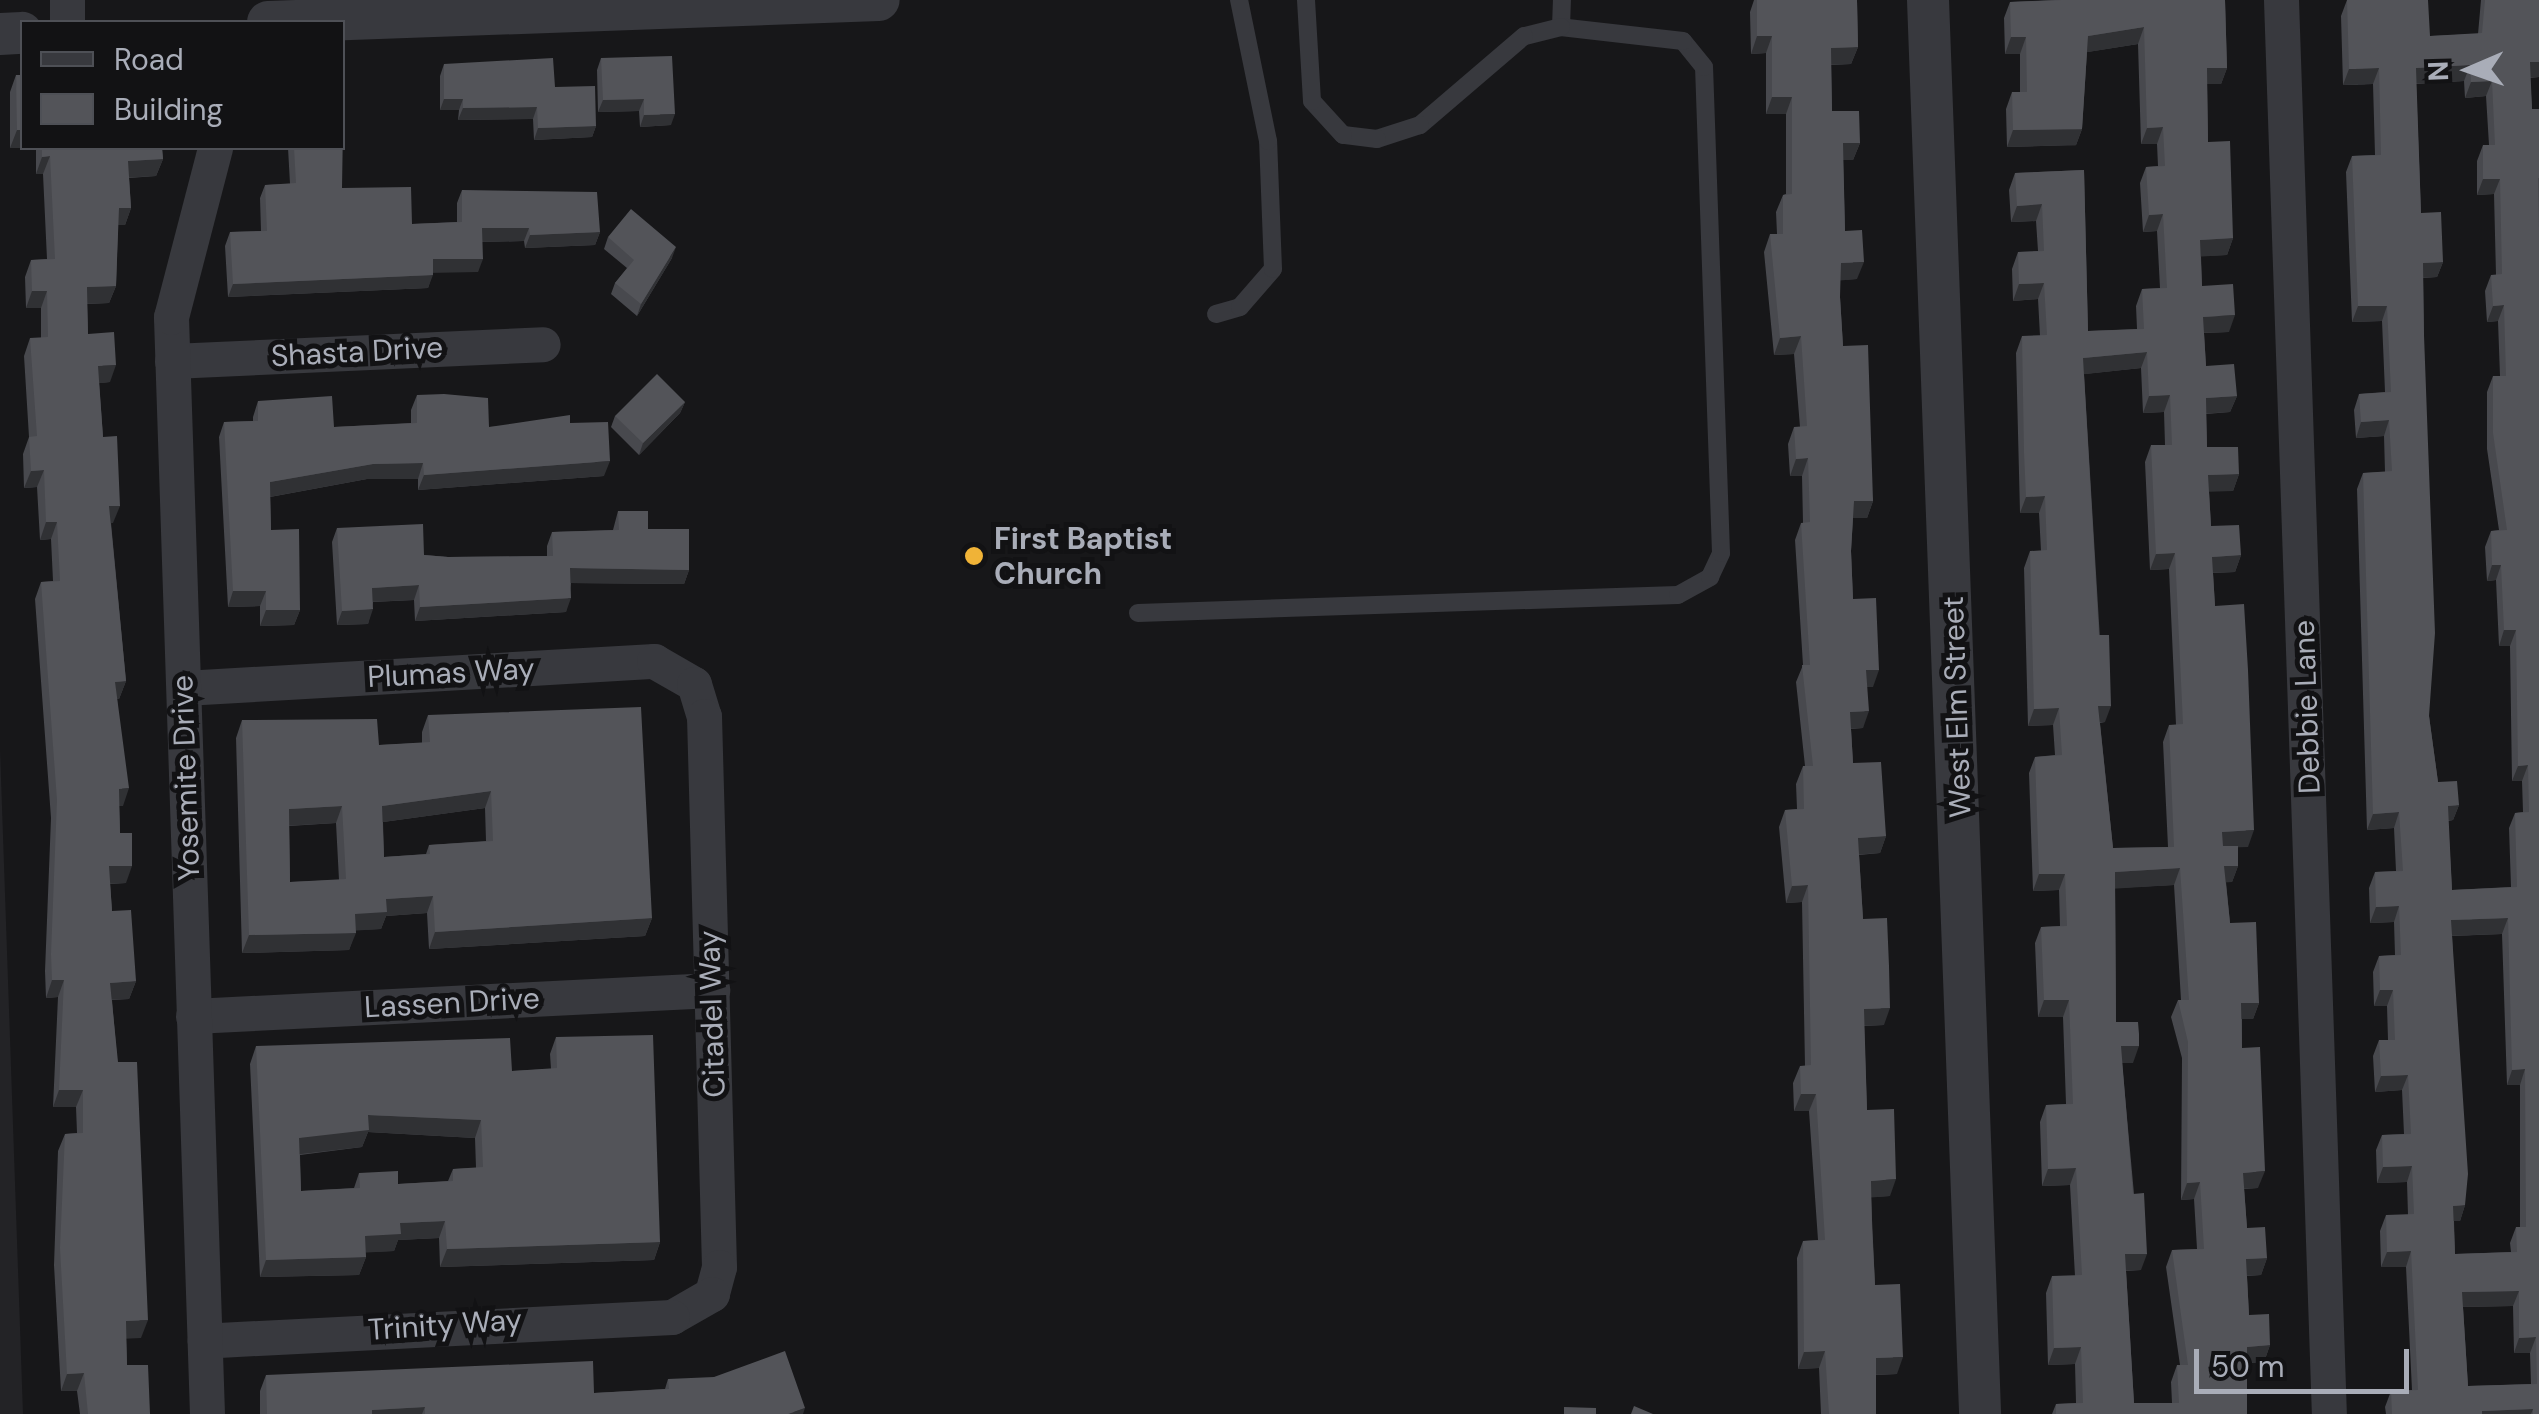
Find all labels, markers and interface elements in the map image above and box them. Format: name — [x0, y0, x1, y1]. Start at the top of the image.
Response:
legend — [20, 20, 345, 150]
north arrow — [2419, 20, 2519, 120]
text: Road — [114, 40, 184, 79]
text: N — [2420, 60, 2457, 82]
text: Building — [114, 90, 223, 129]
street label: Shasta Drive — [270, 330, 444, 374]
place label: First Baptist Church — [994, 521, 1172, 592]
marker: First Baptist Church — [963, 545, 985, 567]
street label: West Elm Street — [1935, 595, 1979, 819]
street label: Debbie Lane — [2286, 619, 2328, 795]
street label: Plumas Way — [366, 651, 536, 695]
street label: Yosemite Drive — [164, 674, 208, 882]
street label: Citadel Way — [691, 930, 733, 1098]
street label: Lassen Drive — [363, 980, 541, 1026]
street label: Trinity Way — [367, 1302, 523, 1348]
scale bar — [2199, 1329, 2414, 1391]
text: 50 m — [2211, 1347, 2285, 1386]

